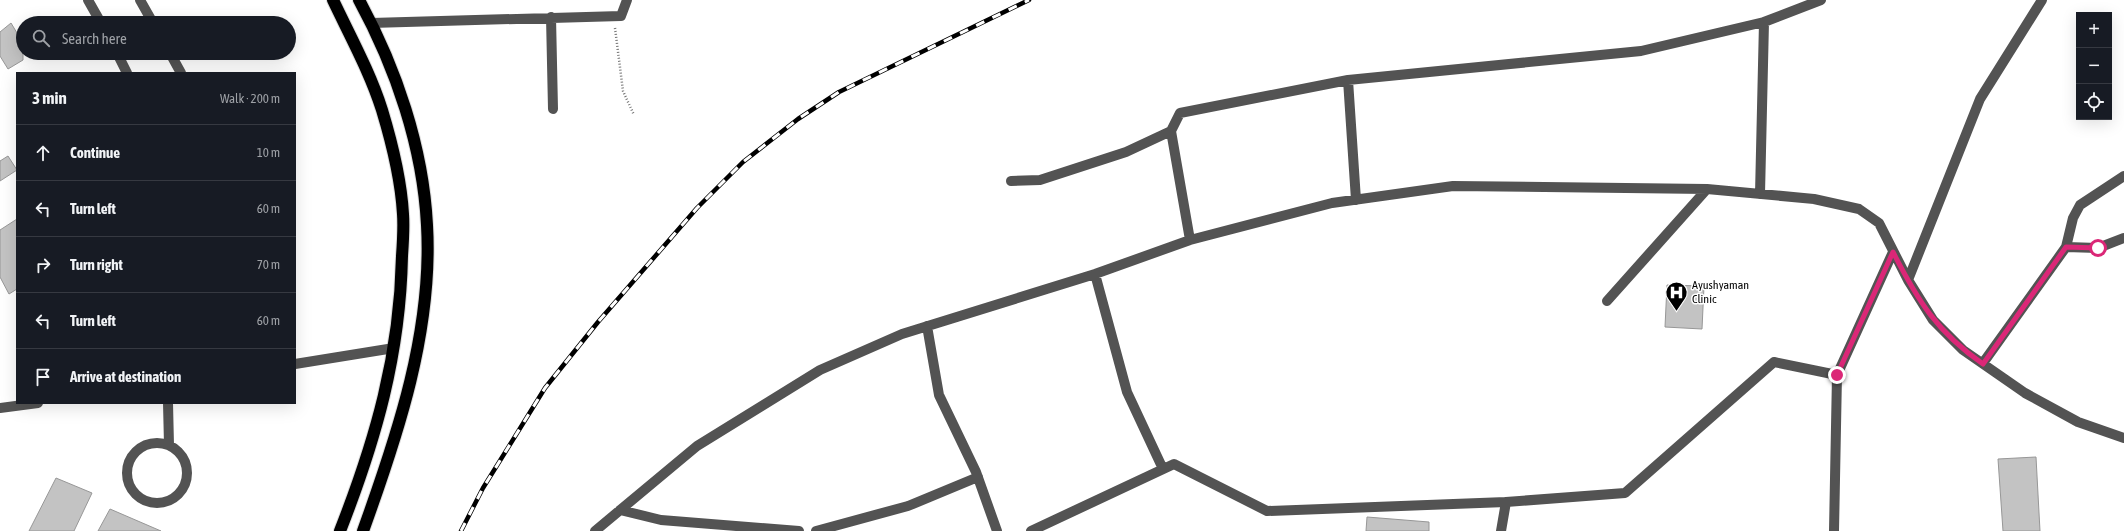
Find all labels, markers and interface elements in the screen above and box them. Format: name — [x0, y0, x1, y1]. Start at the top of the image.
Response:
map controls — [2076, 12, 2112, 120]
button: + — [2076, 12, 2112, 48]
search box — [16, 16, 296, 60]
icon: search — [30, 27, 52, 49]
text: Search here — [62, 30, 127, 47]
button: − — [2076, 48, 2112, 84]
button: locate — [2076, 84, 2112, 120]
text: 3 min — [32, 88, 67, 108]
text: Walk · 200 m — [220, 91, 280, 106]
icon: ahead — [32, 142, 54, 164]
text: Continue — [70, 144, 120, 161]
text: 10 m — [257, 145, 280, 160]
icon: left — [32, 198, 54, 220]
text: Turn left — [70, 200, 116, 217]
text: 60 m — [257, 201, 280, 216]
route start — [2089, 239, 2107, 257]
icon: right — [32, 254, 54, 276]
text: Turn right — [70, 256, 123, 273]
text: 70 m — [257, 257, 280, 272]
place label: Ayushyaman Clinic — [1692, 278, 1749, 306]
hospital icon: Ayushyaman Clinic — [1664, 279, 1690, 312]
icon: left — [32, 310, 54, 332]
text: Turn left — [70, 312, 116, 329]
text: 60 m — [257, 313, 280, 328]
icon: arrive — [32, 366, 54, 388]
route end — [1828, 366, 1846, 384]
text: Arrive at destination — [70, 368, 181, 385]

